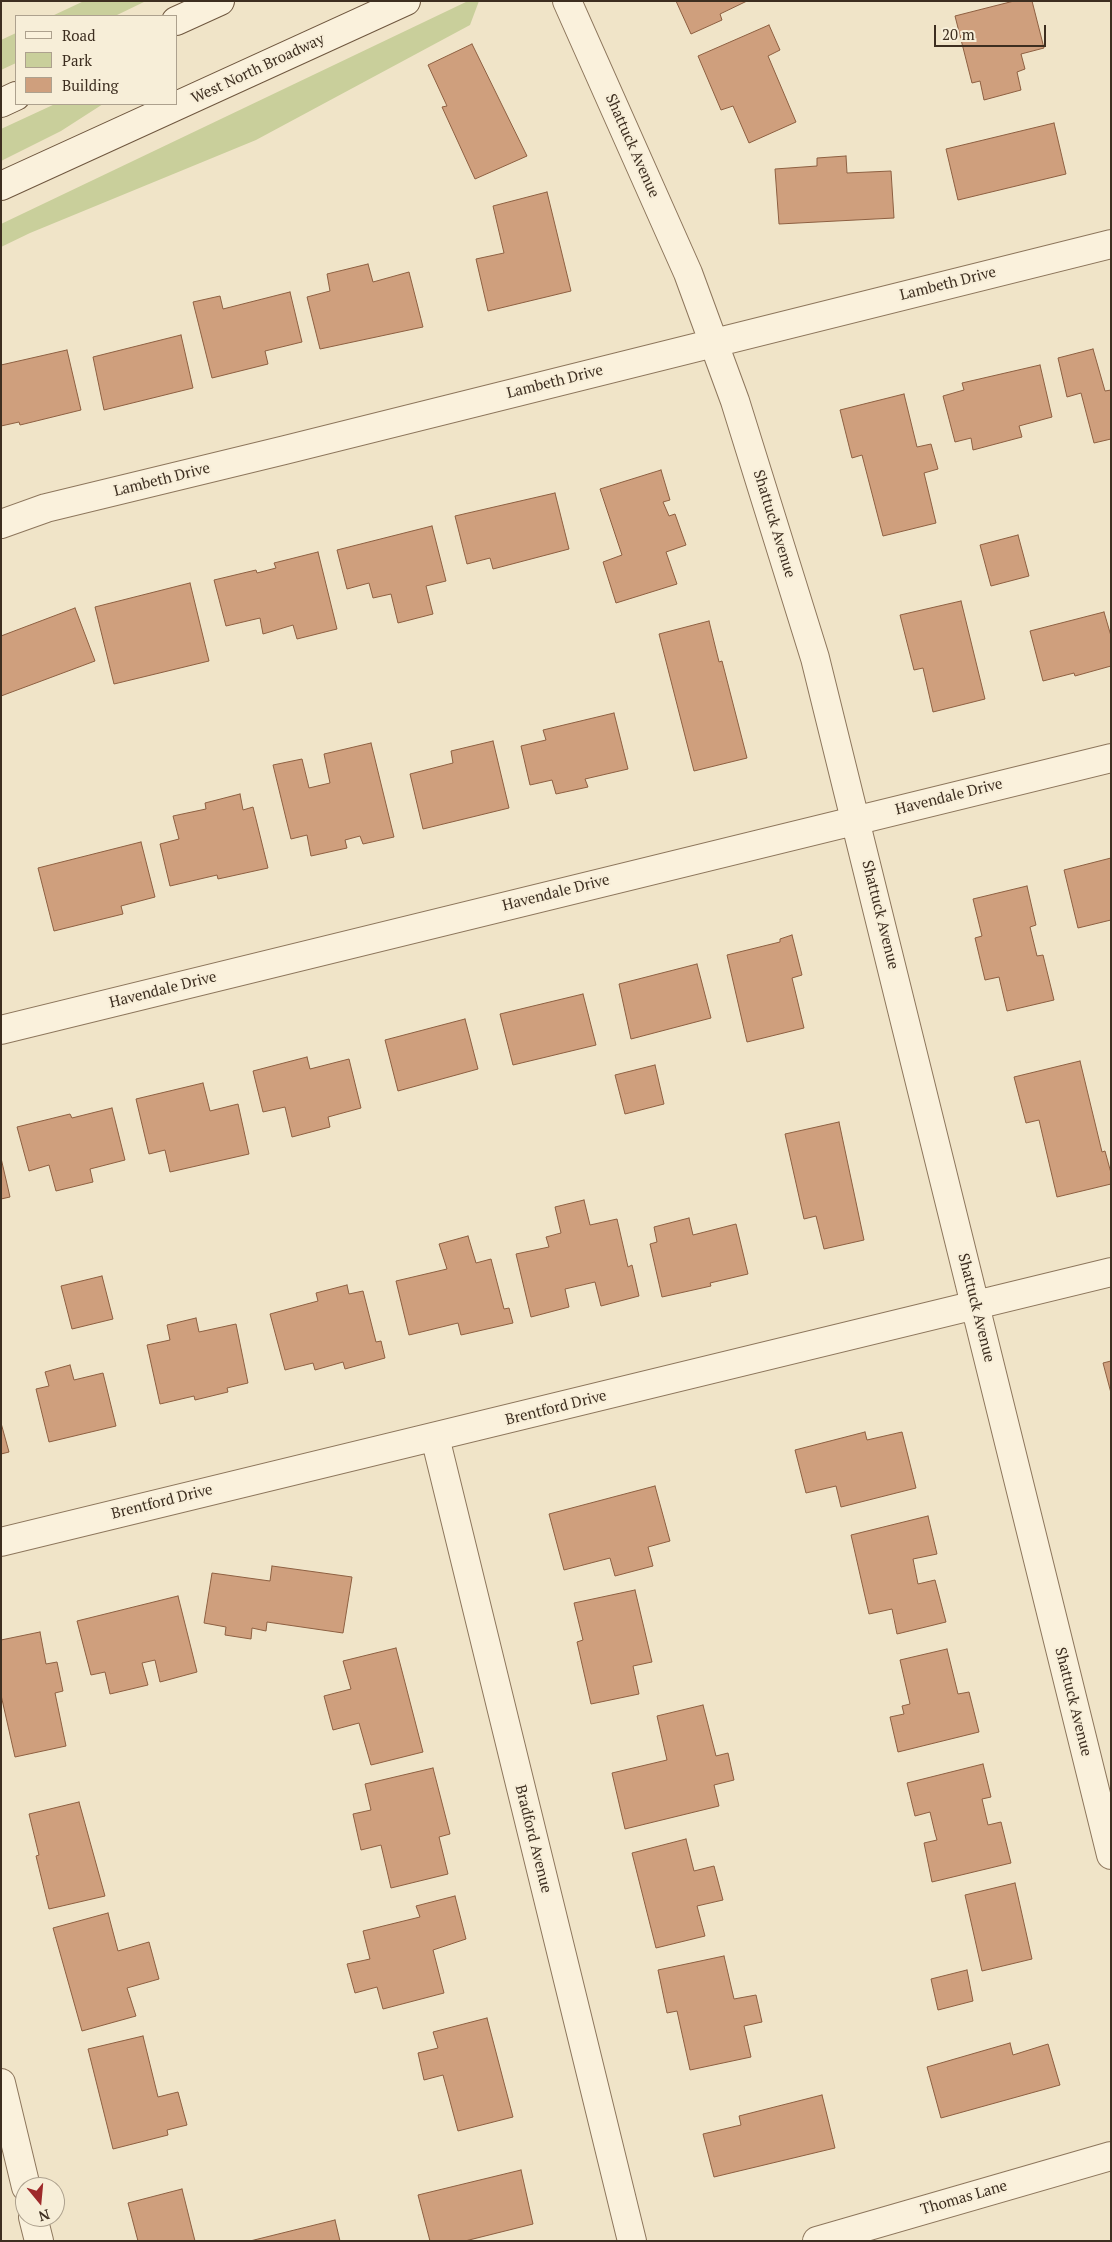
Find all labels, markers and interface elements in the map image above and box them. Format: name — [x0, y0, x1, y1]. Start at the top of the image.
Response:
legend — [15, 15, 178, 105]
scale bar — [937, 15, 1050, 47]
text: 20 m — [942, 24, 975, 44]
text: Road — [62, 25, 95, 45]
street label: West North Broadway — [189, 30, 327, 108]
text: Park — [62, 50, 92, 70]
text: Building — [62, 75, 119, 95]
street label: Shattuck Avenue — [601, 91, 663, 201]
street label: Lambeth Drive — [898, 263, 998, 305]
street label: Lambeth Drive — [505, 361, 605, 403]
street label: Lambeth Drive — [112, 459, 212, 501]
street label: Shattuck Avenue — [749, 468, 799, 580]
street label: Havendale Drive — [894, 775, 1004, 819]
street label: Shattuck Avenue — [858, 859, 902, 971]
street label: Havendale Drive — [501, 871, 611, 915]
street label: Havendale Drive — [108, 968, 218, 1012]
street label: Shattuck Avenue — [954, 1252, 998, 1364]
street label: Brentford Drive — [504, 1387, 608, 1429]
street label: Brentford Drive — [110, 1481, 214, 1523]
street label: Shattuck Avenue — [1051, 1646, 1095, 1758]
street label: Bradford Avenue — [511, 1783, 555, 1895]
north arrow — [15, 2177, 65, 2227]
street label: Thomas Lane — [919, 2177, 1009, 2219]
text: N — [36, 2205, 52, 2227]

